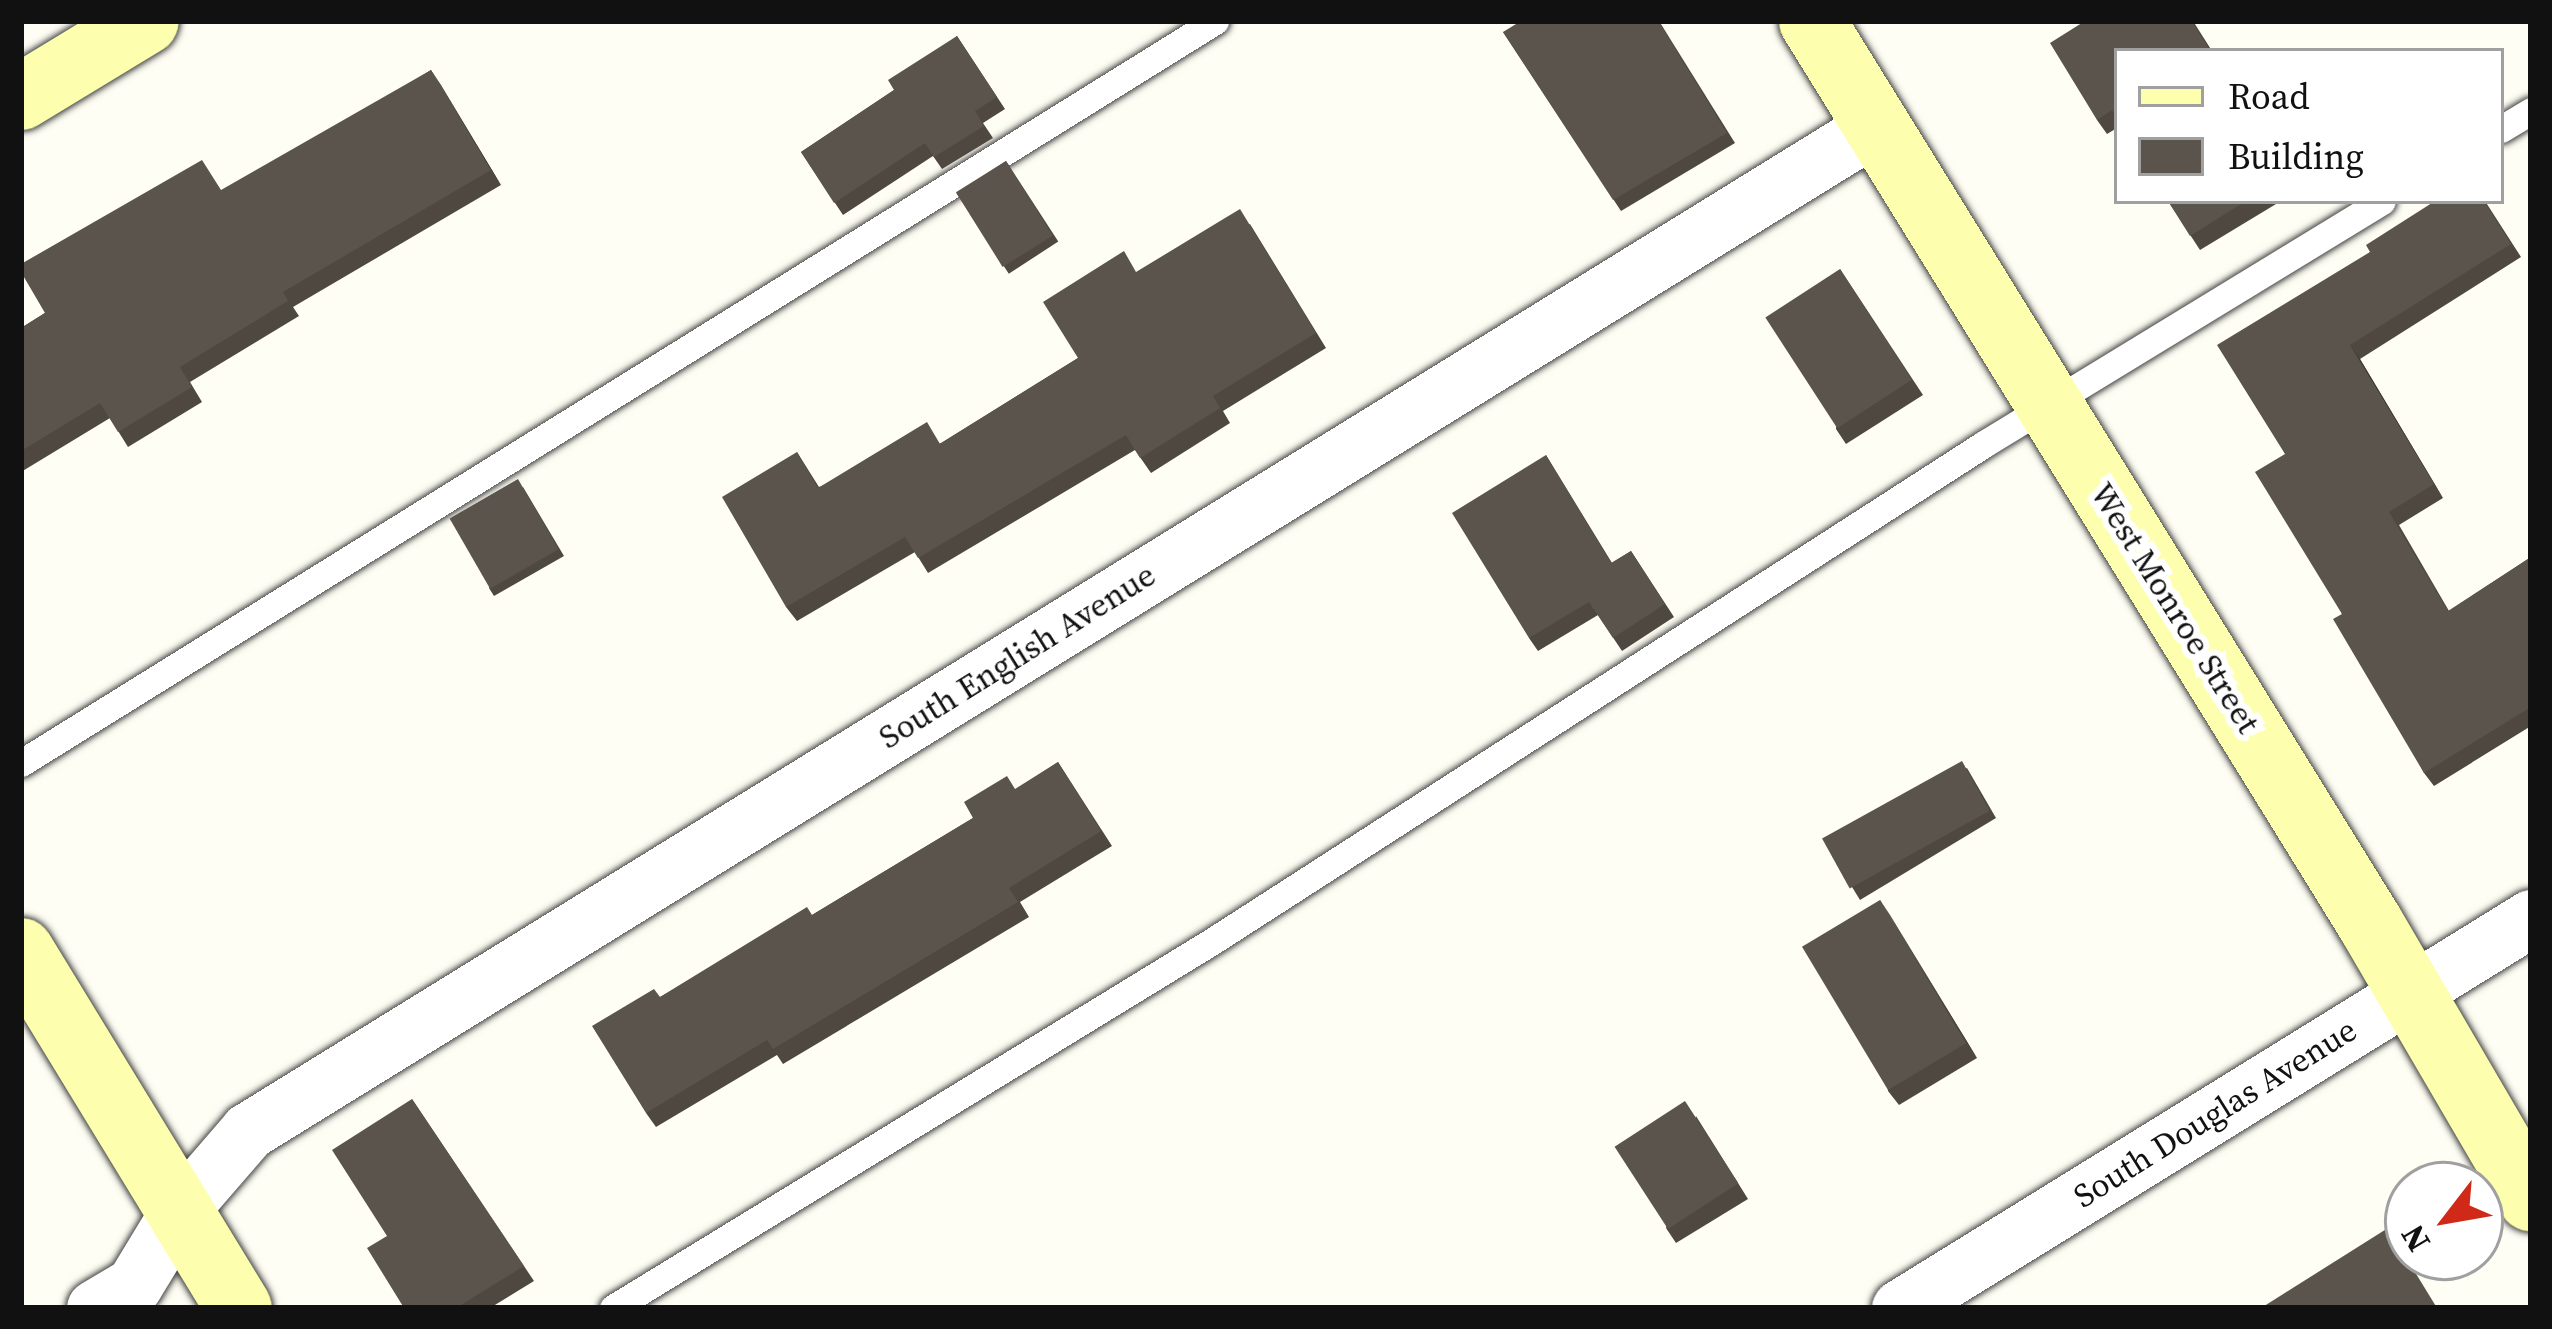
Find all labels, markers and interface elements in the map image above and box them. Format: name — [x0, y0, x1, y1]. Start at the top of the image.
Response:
legend — [2114, 48, 2504, 204]
text: Road — [2228, 72, 2310, 121]
text: Building — [2228, 132, 2364, 181]
street label: West Monroe Street — [2082, 475, 2268, 741]
street label: South English Avenue — [872, 555, 1162, 757]
street label: South Douglas Avenue — [2066, 1010, 2364, 1216]
north arrow — [2384, 1161, 2504, 1281]
text: N — [2390, 1216, 2441, 1260]

